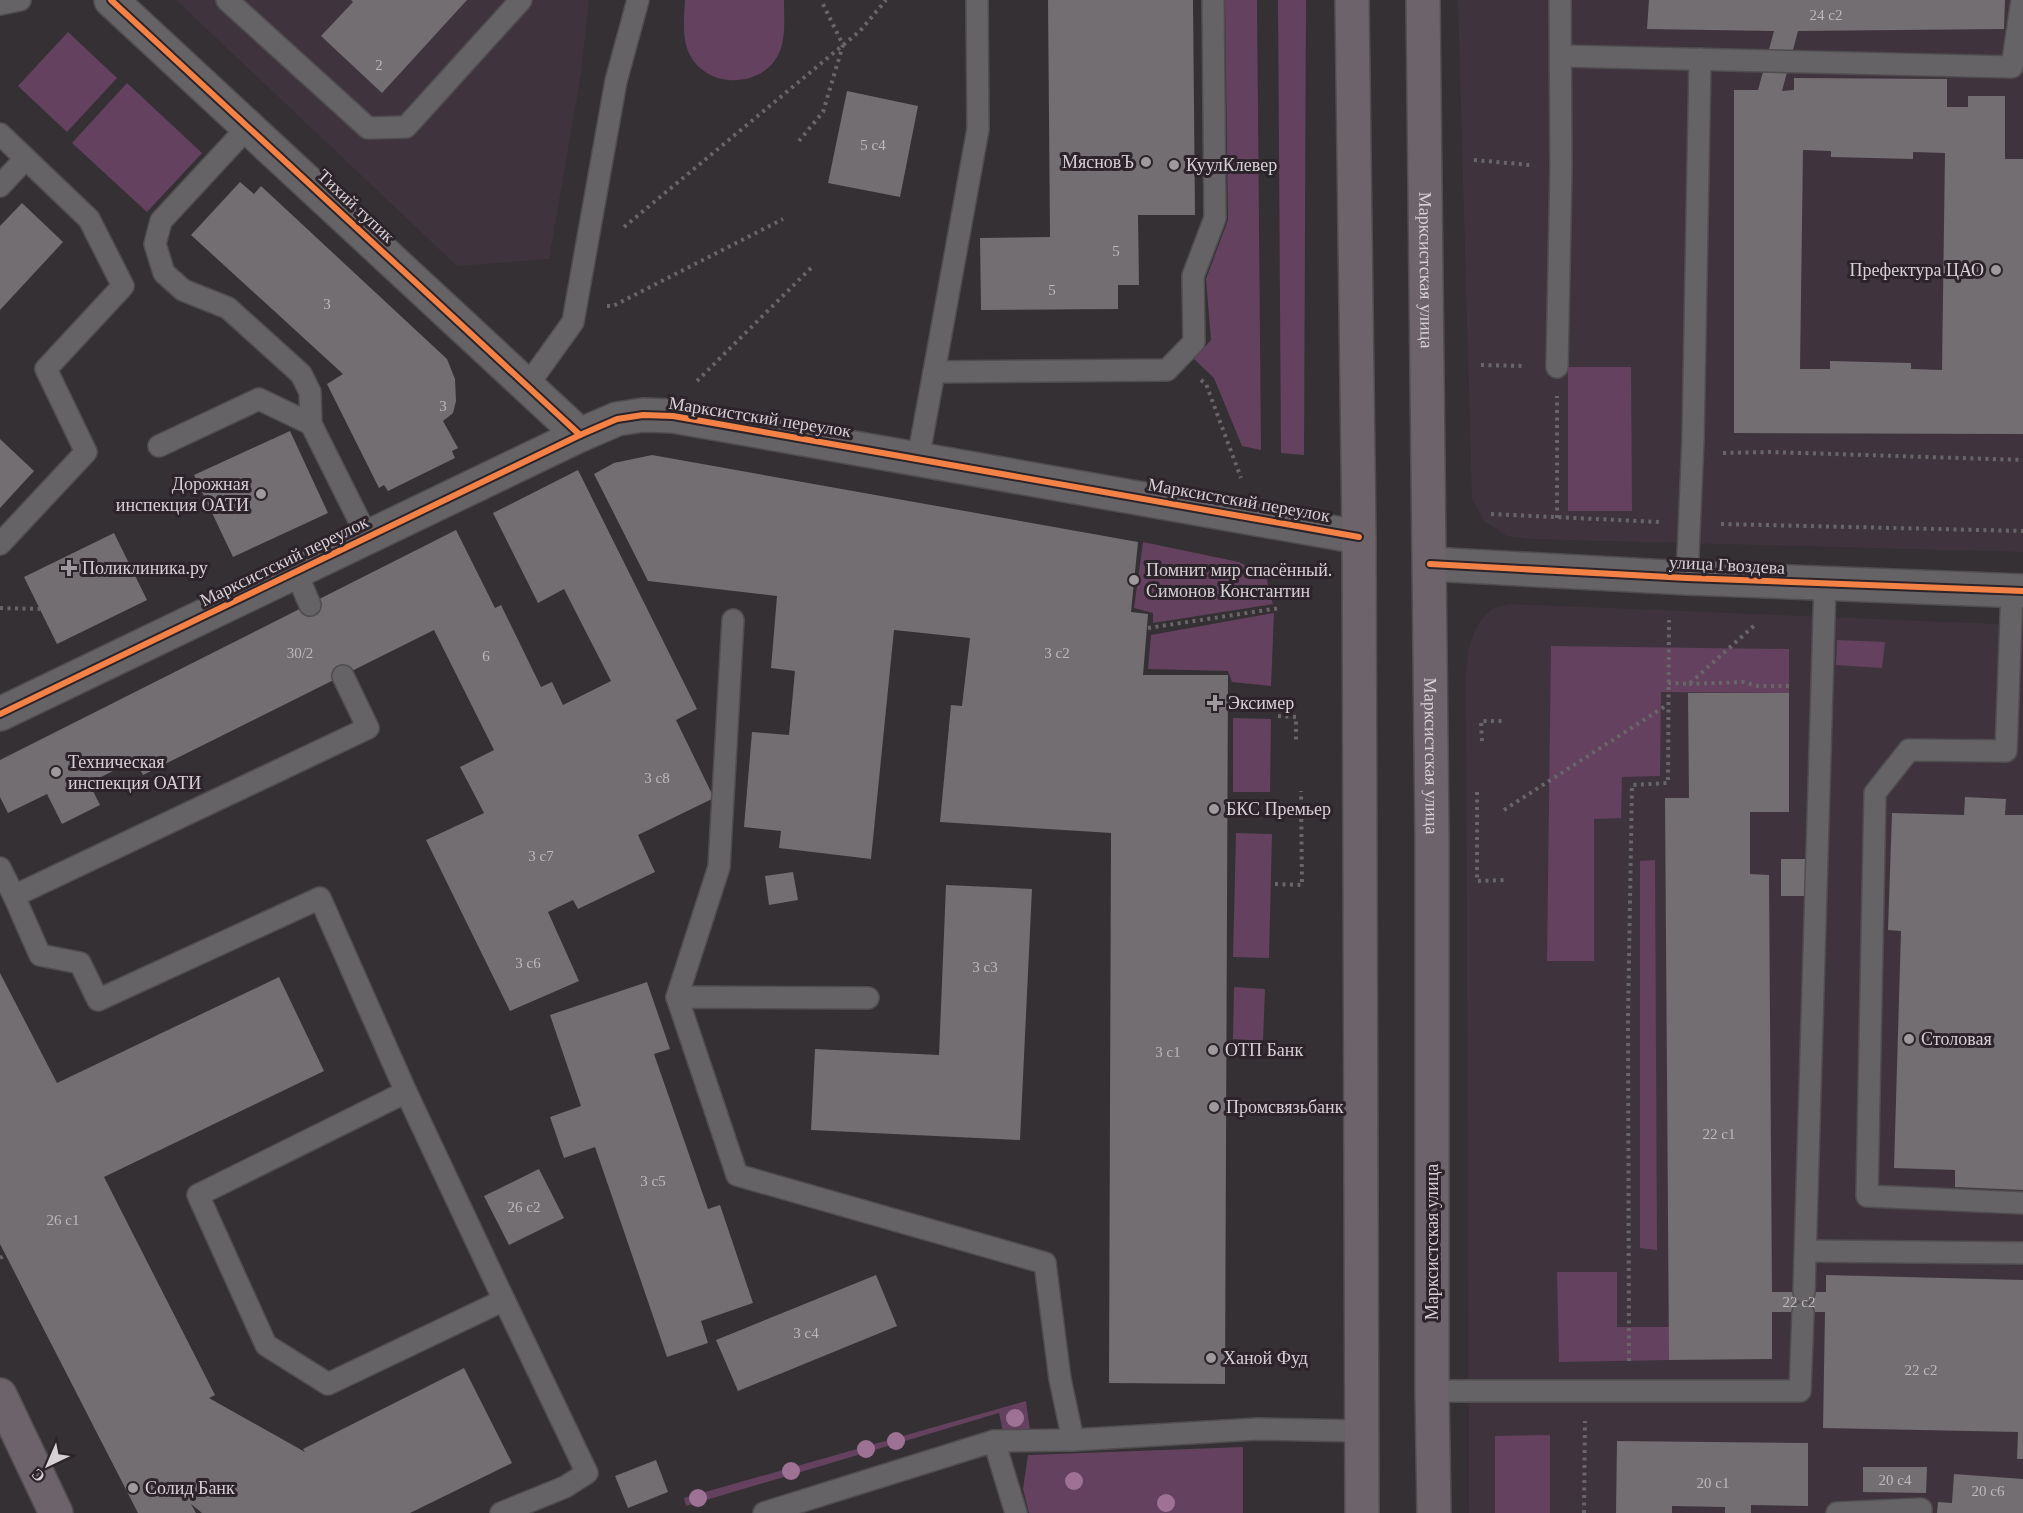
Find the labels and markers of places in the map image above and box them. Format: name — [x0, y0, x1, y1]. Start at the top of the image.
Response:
place label: МясновЪ — [1062, 152, 1134, 172]
marker: МясновЪ — [1139, 155, 1153, 169]
place label: КуулКлевер — [1186, 155, 1277, 175]
marker: КуулКлевер — [1167, 158, 1181, 172]
place label: Префектура ЦАО — [1849, 260, 1984, 280]
marker: Префектура ЦАО — [1989, 263, 2003, 277]
place label: Дорожная инспекция ОАТИ — [116, 474, 249, 515]
marker: Дорожная инспекция ОАТИ — [254, 487, 268, 501]
place label: Поликлиника.ру — [82, 558, 208, 578]
marker: Поликлиника.ру — [60, 559, 78, 577]
place label: Помнит мир спасённый. Симонов Константин — [1146, 560, 1332, 601]
marker: Помнит мир спасённый. Симонов Константин — [1127, 573, 1141, 587]
place label: Эксимер — [1228, 693, 1294, 713]
marker: Эксимер — [1206, 694, 1224, 712]
place label: Техническая инспекция ОАТИ — [68, 752, 201, 793]
marker: Техническая инспекция ОАТИ — [49, 765, 63, 779]
place label: БКС Премьер — [1226, 799, 1331, 819]
marker: БКС Премьер — [1207, 802, 1221, 816]
place label: Столовая — [1921, 1029, 1992, 1049]
marker: Столовая — [1902, 1032, 1916, 1046]
place label: ОТП Банк — [1225, 1040, 1303, 1060]
marker: ОТП Банк — [1206, 1043, 1220, 1057]
place label: Промсвязьбанк — [1226, 1097, 1344, 1117]
marker: Промсвязьбанк — [1207, 1100, 1221, 1114]
place label: Ханой Фуд — [1223, 1348, 1308, 1368]
marker: Ханой Фуд — [1204, 1351, 1218, 1365]
place label: Солид Банк — [145, 1478, 235, 1498]
marker: Солид Банк — [126, 1481, 140, 1495]

